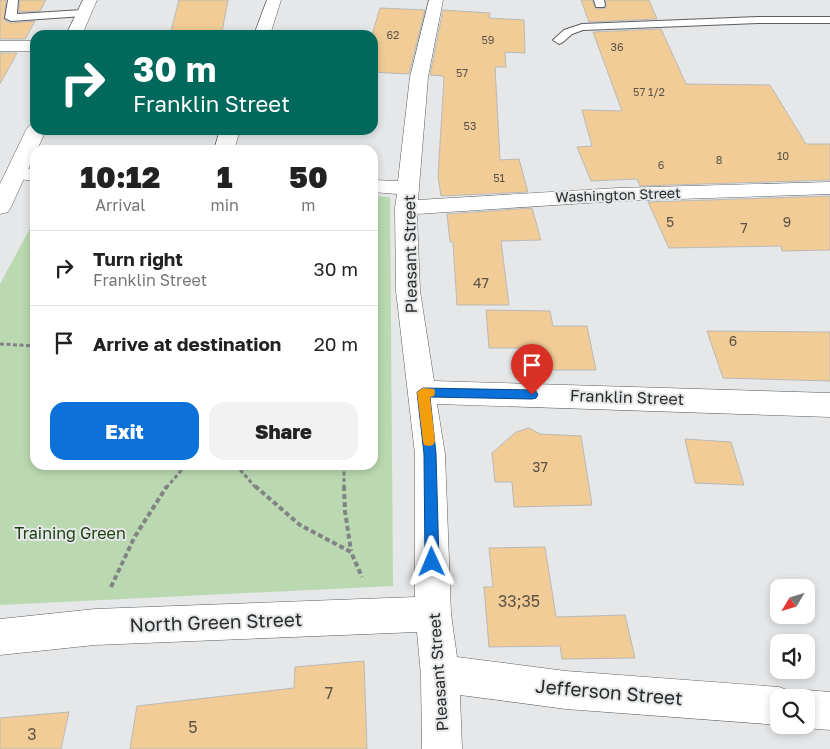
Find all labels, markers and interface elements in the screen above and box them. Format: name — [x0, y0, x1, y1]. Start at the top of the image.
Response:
house number: 62 — [386, 28, 400, 41]
house number: 59 — [481, 33, 495, 46]
house number: 36 — [610, 40, 624, 53]
text: 30 m — [133, 48, 216, 90]
icon: right — [50, 50, 115, 115]
house number: 57 — [456, 66, 468, 79]
house number: 57 1/2 — [633, 85, 665, 98]
text: Franklin Street — [133, 90, 290, 117]
house number: 53 — [464, 119, 476, 132]
house number: 10 — [777, 149, 789, 162]
house number: 8 — [716, 153, 723, 166]
house number: 6 — [658, 158, 665, 171]
text: 10:12 — [80, 159, 160, 195]
text: 1 — [217, 159, 233, 195]
text: 50 — [289, 159, 328, 195]
house number: 51 — [493, 171, 505, 184]
street label: Washington Street — [555, 184, 681, 205]
street label: Pleasant Street — [399, 194, 421, 314]
text: Arrival — [95, 195, 145, 215]
text: min — [210, 195, 239, 215]
text: m — [301, 195, 315, 215]
house number: 5 — [666, 213, 674, 230]
house number: 9 — [783, 213, 791, 230]
house number: 7 — [740, 219, 748, 236]
text: Turn right — [93, 247, 183, 270]
icon: right — [50, 254, 78, 282]
text: 30 m — [314, 257, 358, 280]
text: Franklin Street — [93, 270, 207, 290]
house number: 47 — [473, 274, 489, 291]
icon: arrive — [50, 329, 78, 357]
text: Arrive at destination — [93, 332, 281, 355]
text: 20 m — [314, 332, 358, 355]
house number: 6 — [729, 332, 737, 349]
pin — [511, 344, 553, 395]
icon: arrive — [518, 351, 546, 379]
street label: Franklin Street — [570, 385, 684, 409]
button: Exit — [50, 402, 199, 460]
button: Share — [209, 402, 358, 460]
house number: 37 — [532, 458, 548, 475]
park label: Training Green — [14, 523, 126, 543]
position arrow — [405, 535, 457, 587]
north arrow — [770, 579, 815, 624]
map controls — [770, 579, 815, 734]
house number: 33;35 — [498, 591, 540, 611]
street label: North Green Street — [129, 607, 303, 636]
street label: Pleasant Street — [424, 612, 452, 732]
button: sound — [770, 634, 815, 679]
street label: Jefferson Street — [534, 674, 684, 709]
house number: 7 — [325, 683, 333, 703]
button: search — [770, 689, 815, 734]
house number: 5 — [188, 717, 198, 737]
house number: 3 — [27, 724, 37, 744]

